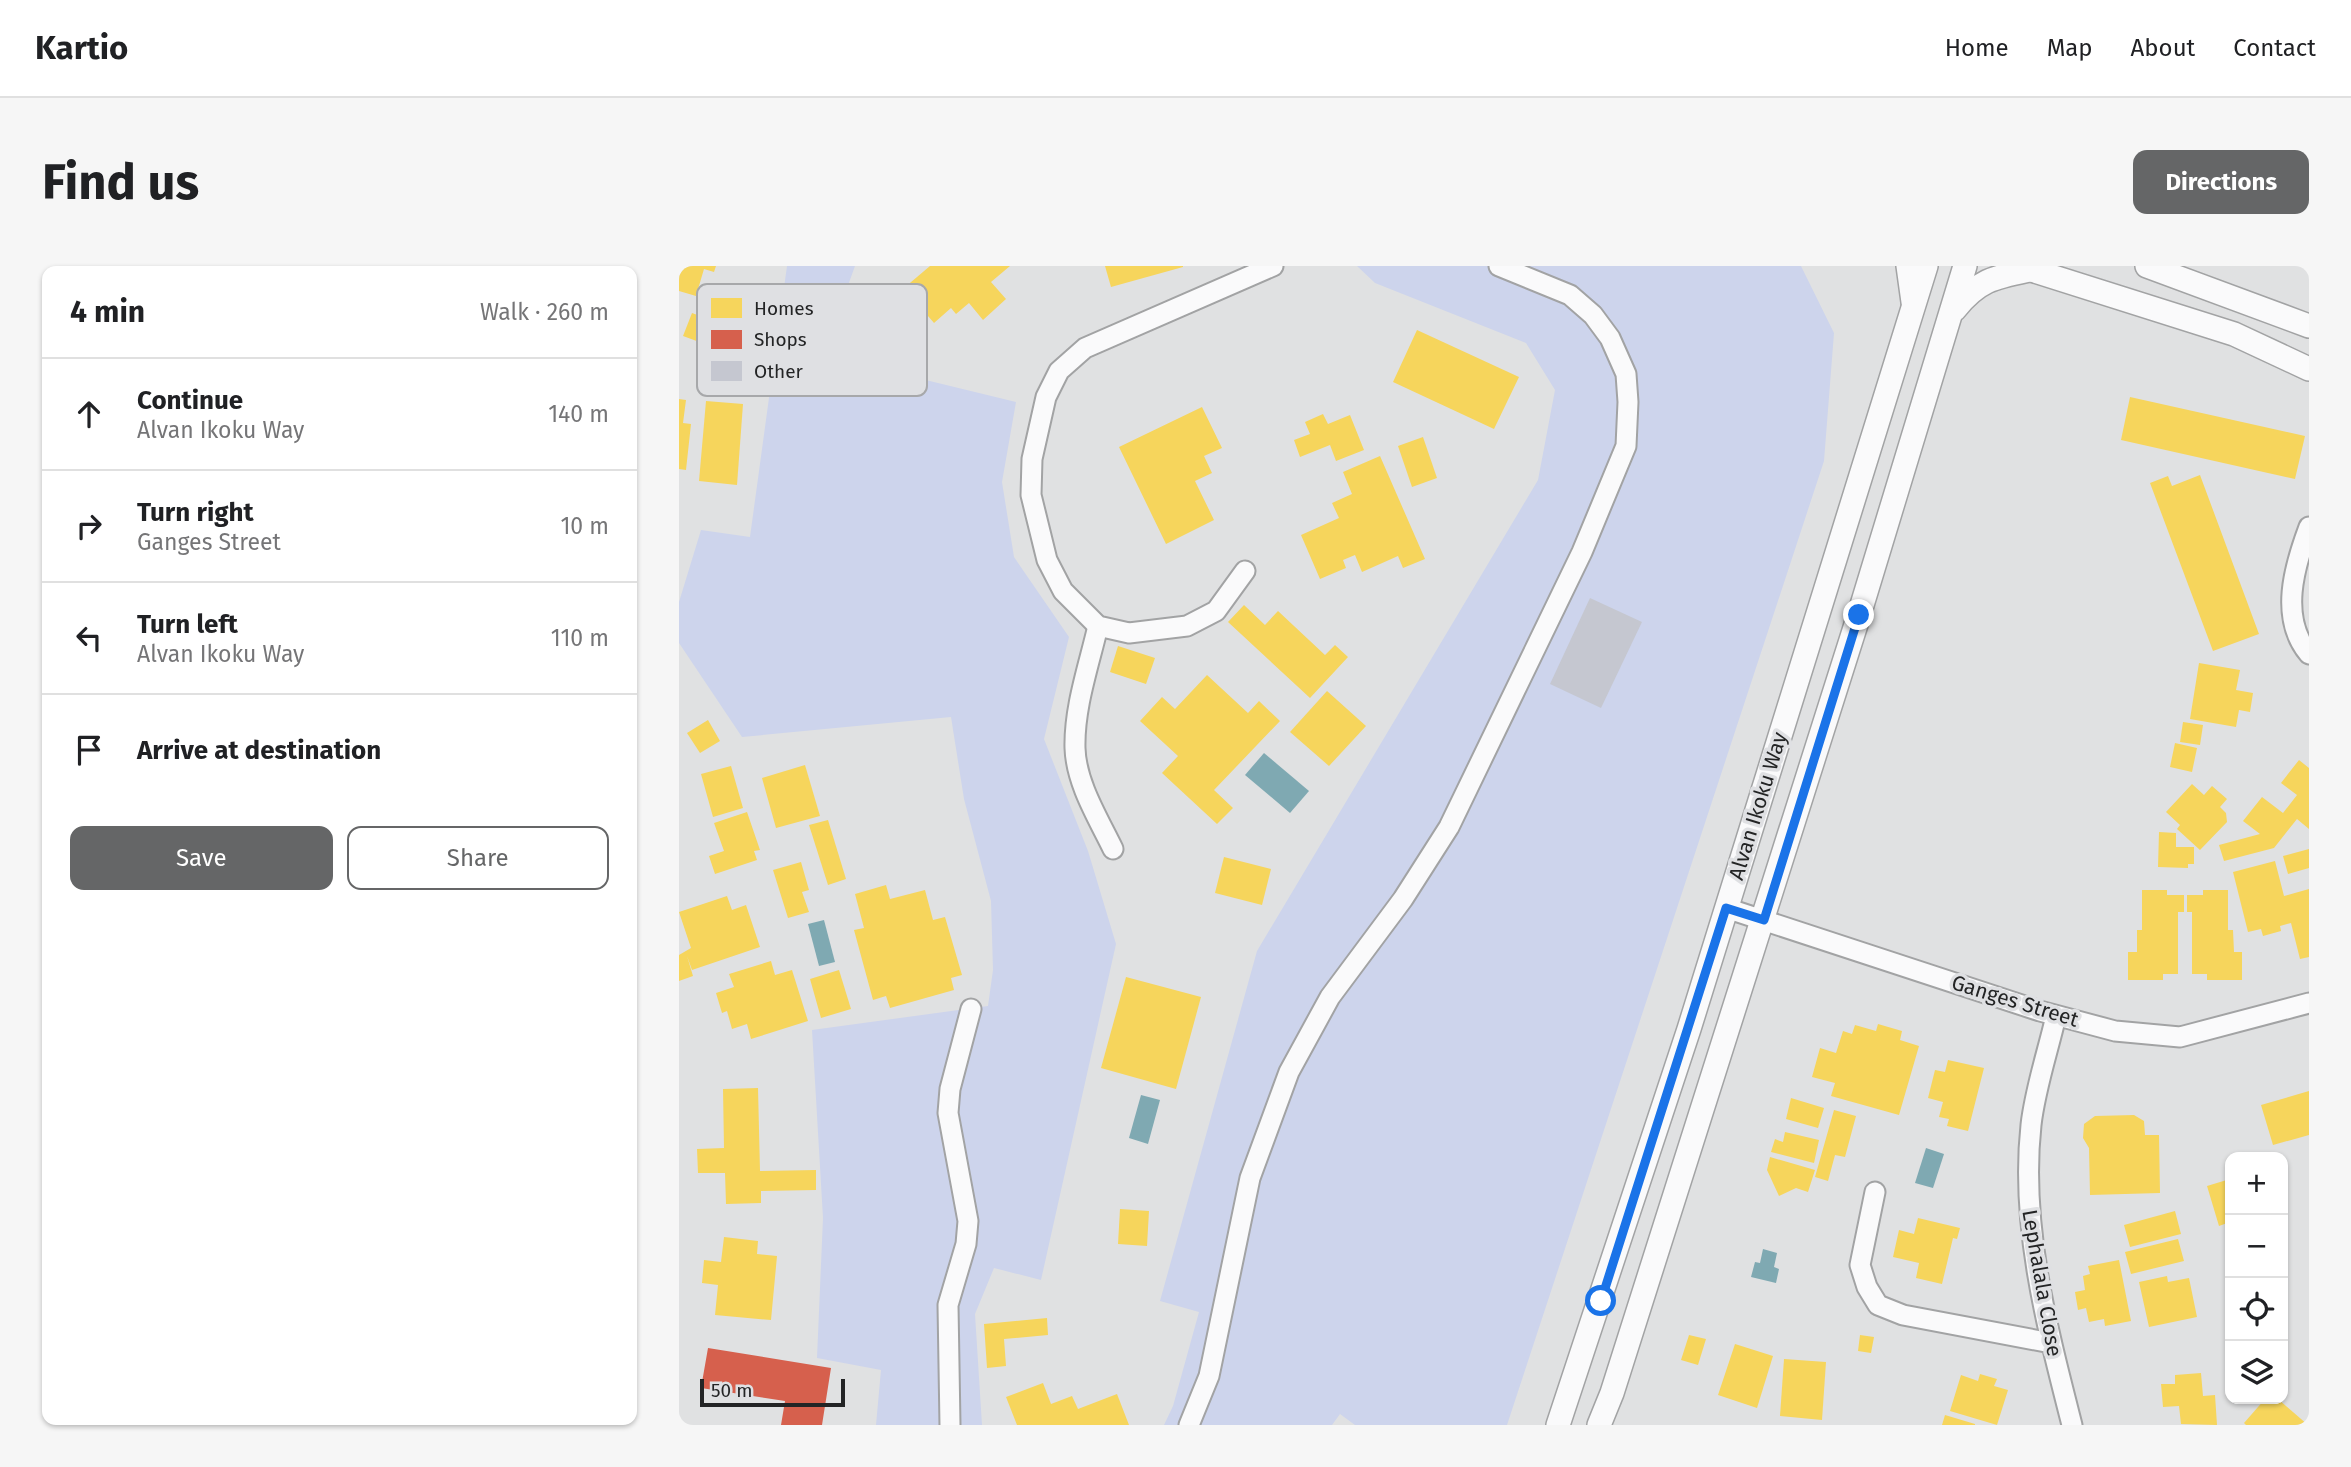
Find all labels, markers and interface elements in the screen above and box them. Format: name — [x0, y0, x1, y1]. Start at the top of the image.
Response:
text: Kartio — [35, 28, 128, 68]
text: Home — [1945, 34, 2009, 62]
text: Map — [2047, 34, 2093, 62]
text: About — [2131, 34, 2195, 62]
text: Contact — [2233, 34, 2316, 62]
button: Directions — [2133, 150, 2309, 214]
text: Find us — [42, 153, 199, 212]
legend — [697, 284, 927, 396]
text: 4 min — [70, 294, 145, 330]
text: Homes — [754, 297, 814, 320]
text: Walk · 260 m — [480, 298, 609, 326]
text: Shops — [754, 328, 807, 351]
text: Other — [754, 360, 803, 383]
text: Continue — [137, 385, 243, 416]
icon: ahead — [70, 395, 108, 433]
text: 140 m — [548, 400, 609, 428]
text: Alvan Ikoku Way — [137, 416, 304, 444]
text: Turn right — [137, 497, 254, 528]
icon: right — [70, 507, 108, 545]
text: 10 m — [560, 512, 609, 540]
text: Ganges Street — [137, 528, 281, 556]
route end — [1843, 599, 1874, 630]
text: Turn left — [137, 609, 238, 640]
icon: left — [70, 619, 108, 657]
text: 110 m — [551, 624, 609, 652]
text: Alvan Ikoku Way — [137, 640, 304, 668]
street label: Alvan Ikoku Way — [1723, 728, 1793, 883]
icon: arrive — [70, 731, 108, 769]
text: Arrive at destination — [137, 735, 381, 766]
button: Save — [70, 826, 333, 890]
button: Share — [347, 826, 609, 890]
street label: Ganges Street — [1948, 969, 2082, 1033]
map controls — [2225, 1152, 2288, 1404]
button: + — [2225, 1152, 2288, 1215]
street label: Lephalala Close — [2016, 1207, 2068, 1359]
button: − — [2225, 1215, 2288, 1278]
button: locate — [2225, 1278, 2288, 1341]
route start — [1585, 1285, 1616, 1316]
button: layers — [2225, 1341, 2288, 1404]
scale bar — [700, 1376, 845, 1408]
text: 50 m — [711, 1379, 752, 1402]

